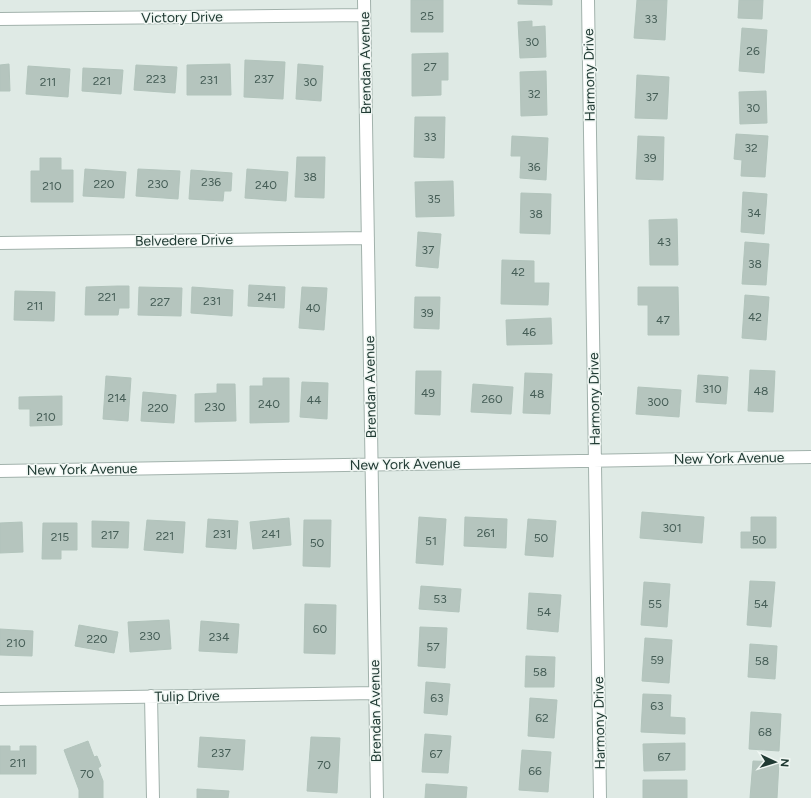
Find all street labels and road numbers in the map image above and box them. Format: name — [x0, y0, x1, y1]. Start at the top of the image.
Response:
street label: Victory Drive — [141, 8, 223, 27]
street label: Brendan Avenue — [356, 11, 375, 114]
street label: Harmony Drive — [580, 28, 599, 122]
street label: Belvedere Drive — [135, 231, 234, 250]
street label: Brendan Avenue — [361, 335, 380, 438]
street label: Harmony Drive — [585, 352, 604, 446]
street label: New York Avenue — [673, 449, 785, 468]
street label: New York Avenue — [349, 455, 461, 474]
street label: New York Avenue — [26, 460, 138, 479]
street label: Brendan Avenue — [366, 659, 385, 762]
street label: Harmony Drive — [590, 676, 609, 770]
street label: Tulip Drive — [154, 687, 220, 706]

